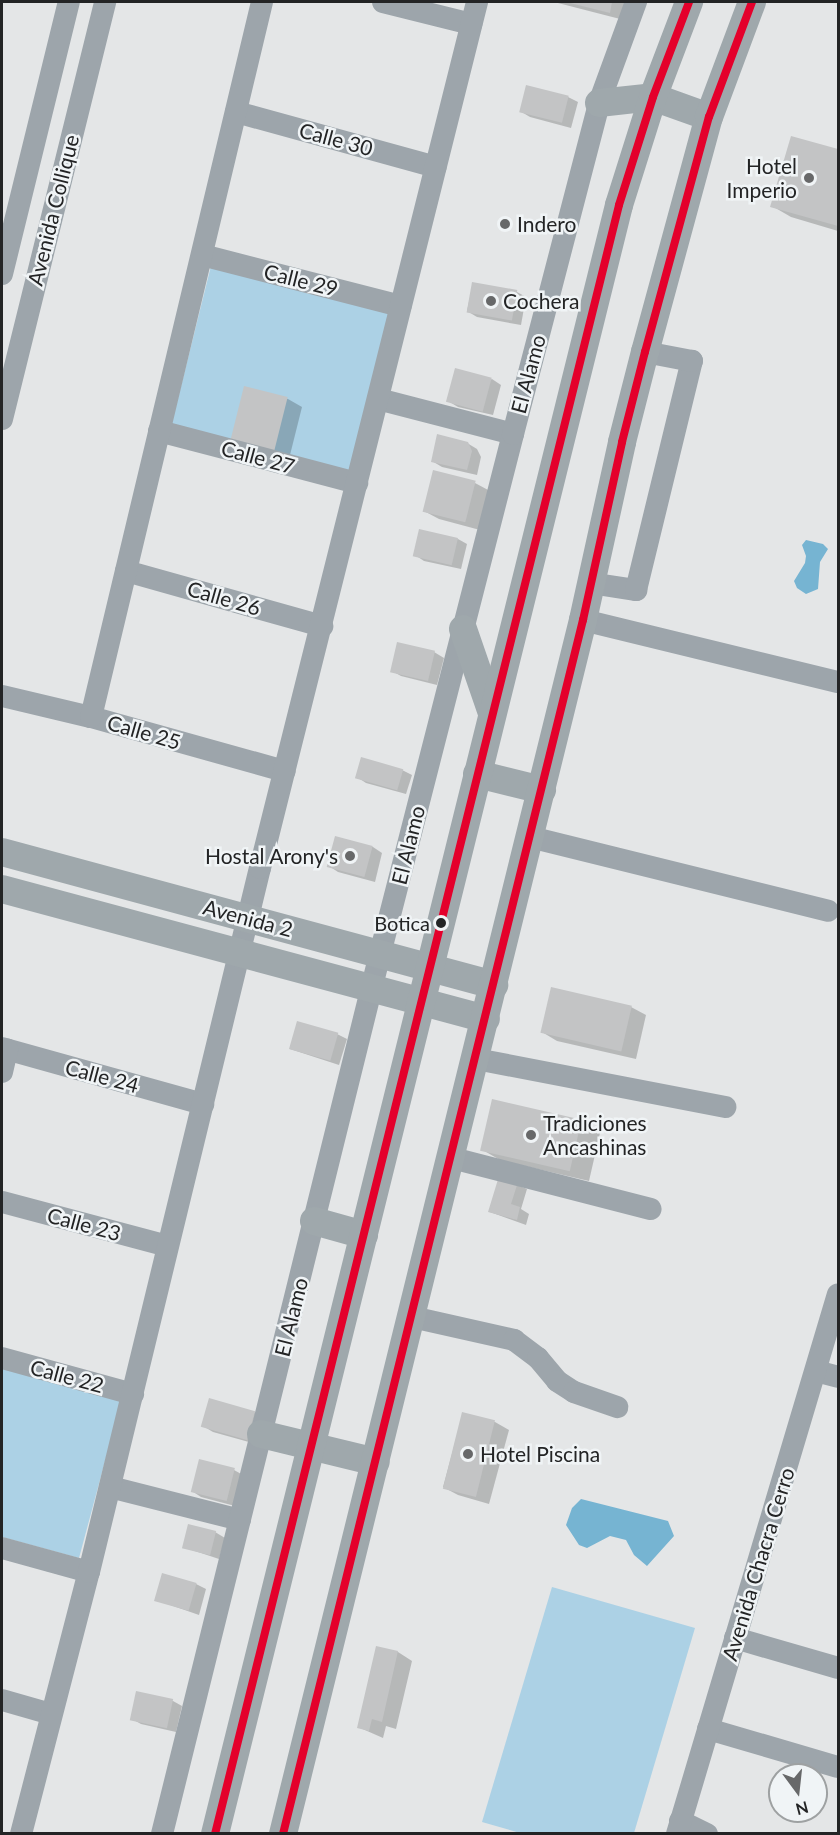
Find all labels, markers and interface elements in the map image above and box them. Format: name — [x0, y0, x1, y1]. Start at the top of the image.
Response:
street label: Calle 30 — [296, 117, 376, 161]
street label: Avenida Collique — [22, 132, 84, 288]
place label: Hotel Imperio — [727, 153, 797, 203]
marker: Hotel Imperio — [802, 171, 816, 185]
place label: Indero — [517, 211, 576, 237]
marker: Indero — [498, 217, 512, 231]
street label: Calle 29 — [261, 259, 341, 301]
place label: Cochera — [503, 288, 579, 314]
marker: Cochera — [484, 294, 498, 308]
street label: El Alamo — [505, 332, 551, 416]
street label: Calle 27 — [218, 435, 298, 479]
street label: Calle 26 — [184, 576, 264, 620]
street label: Calle 25 — [104, 710, 184, 754]
street label: El Alamo — [386, 803, 430, 887]
place label: Hostal Arony's — [204, 843, 338, 869]
marker: Hostal Arony's — [343, 849, 357, 863]
street label: Avenida 2 — [201, 894, 295, 942]
place label: Botica — [374, 911, 430, 935]
marker: Botica — [435, 917, 447, 929]
street label: Calle 24 — [62, 1054, 142, 1098]
place label: Tradiciones Ancashinas — [543, 1110, 647, 1160]
marker: Tradiciones Ancashinas — [524, 1128, 538, 1142]
street label: Calle 23 — [44, 1202, 124, 1246]
street label: El Alamo — [269, 1275, 313, 1359]
street label: Calle 22 — [27, 1354, 107, 1398]
place label: Hotel Piscina — [480, 1441, 600, 1467]
marker: Hotel Piscina — [461, 1447, 475, 1461]
street label: Avenida Chacra Cerro — [717, 1464, 799, 1664]
north arrow — [768, 1763, 828, 1823]
text: N — [794, 1798, 811, 1820]

